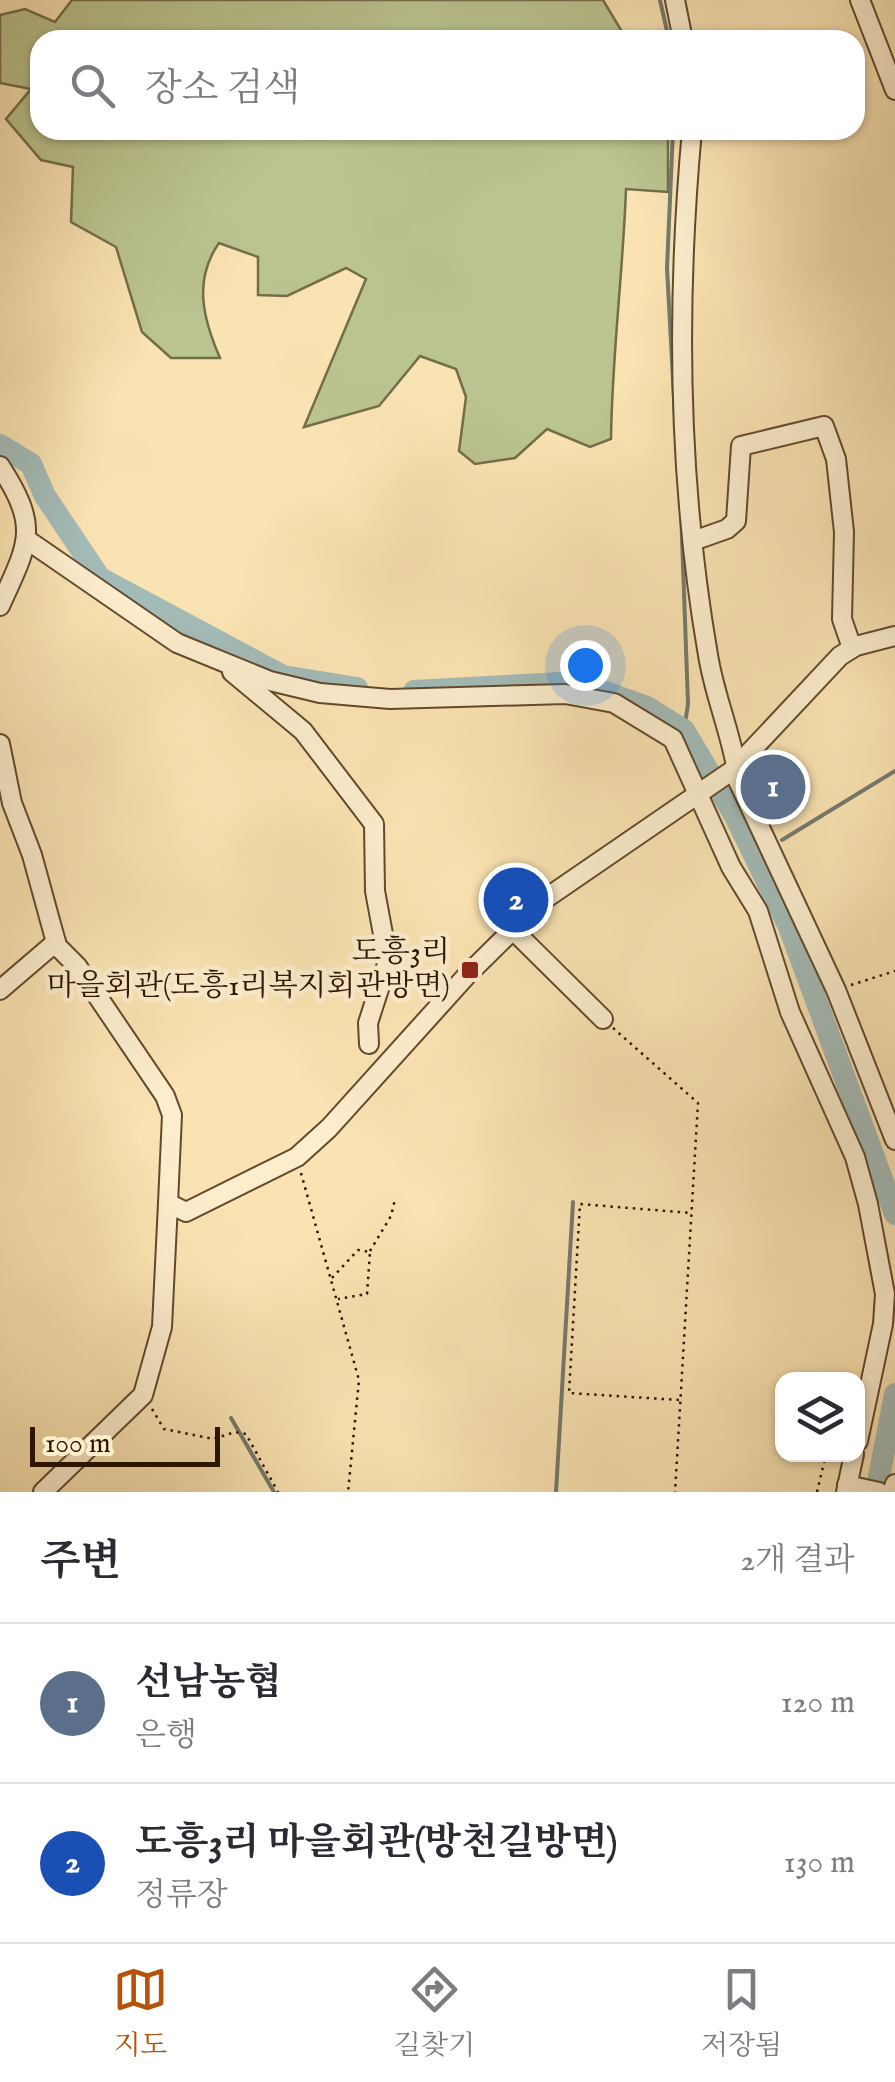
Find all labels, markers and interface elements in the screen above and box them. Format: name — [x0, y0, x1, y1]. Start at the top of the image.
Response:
search box — [30, 30, 865, 140]
icon: search — [65, 58, 120, 113]
text: 장소 검색 — [145, 66, 300, 114]
your location — [560, 640, 611, 691]
pin: 1 — [740, 750, 806, 824]
pin: 2 — [484, 862, 548, 938]
place label: 도흥3리 마을회관(도흥1리복지회관방면) — [47, 934, 450, 1006]
marker: 도흥3리 마을회관(도흥1리복지회관방면) — [459, 959, 481, 981]
map controls — [775, 1372, 865, 1462]
button: layers — [775, 1372, 865, 1462]
scale bar — [30, 1422, 220, 1466]
text: 100 m — [45, 1427, 111, 1462]
text: 주변 — [40, 1536, 121, 1589]
text: 2개 결과 — [740, 1541, 855, 1582]
text: 선남농협 — [135, 1660, 282, 1708]
text: 1 — [67, 1683, 78, 1724]
text: 120 m — [781, 1683, 855, 1724]
text: 은행 — [135, 1716, 197, 1757]
text: 도흥3리 마을회관(방천길방면) — [135, 1820, 617, 1868]
text: 2 — [65, 1843, 80, 1884]
text: 130 m — [784, 1843, 855, 1884]
text: 정류장 — [135, 1876, 228, 1917]
tab: 지도 — [113, 1962, 168, 2064]
tab: 길찾기 — [394, 1962, 475, 2064]
tab: 저장됨 — [701, 1962, 782, 2064]

